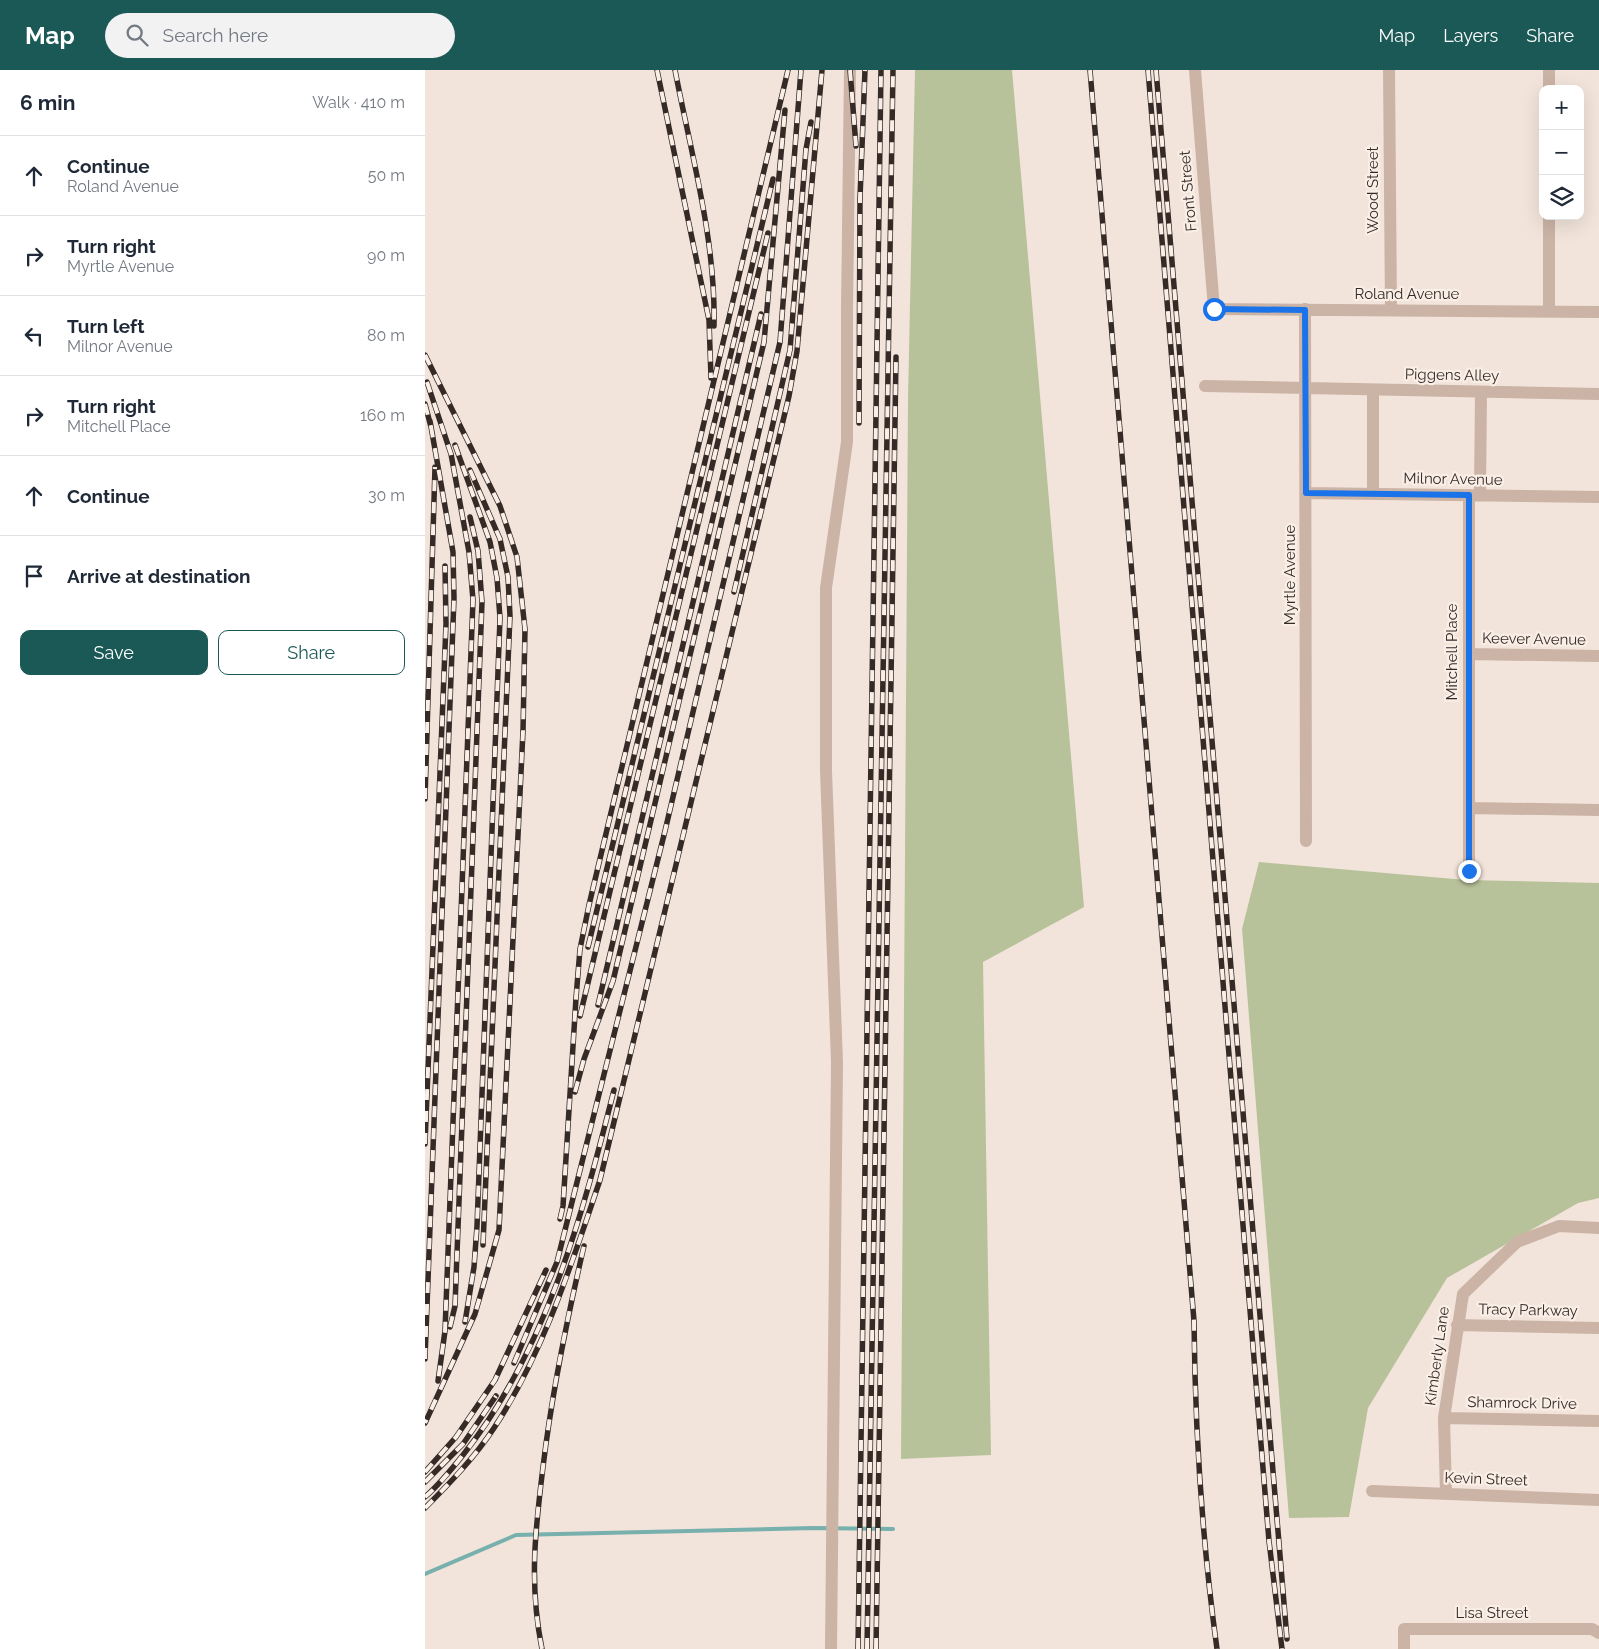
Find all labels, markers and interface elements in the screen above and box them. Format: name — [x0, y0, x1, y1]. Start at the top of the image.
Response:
search box — [105, 13, 455, 58]
text: Map — [25, 21, 75, 50]
icon: search — [123, 21, 151, 49]
text: Search here — [163, 24, 268, 46]
text: Map — [1379, 25, 1415, 46]
text: Layers — [1443, 25, 1498, 46]
text: Share — [1526, 25, 1574, 46]
map controls — [1539, 85, 1584, 220]
button: + — [1539, 85, 1584, 130]
text: 6 min — [20, 90, 75, 115]
text: Walk · 410 m — [312, 93, 405, 112]
button: − — [1539, 130, 1584, 175]
street label: Wood Street — [1364, 146, 1382, 234]
street label: Front Street — [1175, 150, 1201, 232]
text: Continue — [67, 155, 150, 177]
icon: ahead — [20, 162, 48, 190]
text: 50 m — [368, 166, 405, 185]
button: layers — [1539, 175, 1584, 220]
text: Roland Avenue — [67, 177, 179, 196]
text: Turn right — [67, 235, 156, 257]
icon: right — [20, 242, 48, 270]
text: 90 m — [367, 246, 405, 265]
text: Myrtle Avenue — [67, 257, 174, 276]
street label: Roland Avenue — [1355, 285, 1460, 303]
route start — [1203, 298, 1226, 321]
text: Turn left — [67, 315, 144, 337]
icon: left — [20, 322, 48, 350]
text: 80 m — [367, 326, 405, 345]
text: Milnor Avenue — [67, 337, 173, 356]
street label: Piggens Alley — [1405, 365, 1499, 385]
text: Turn right — [67, 395, 156, 417]
icon: right — [20, 402, 48, 430]
text: 160 m — [360, 406, 405, 425]
text: Mitchell Place — [67, 417, 171, 436]
street label: Milnor Avenue — [1403, 469, 1503, 489]
icon: ahead — [20, 482, 48, 510]
text: Continue — [67, 485, 150, 507]
text: 30 m — [368, 486, 405, 505]
street label: Myrtle Avenue — [1281, 525, 1299, 625]
icon: arrive — [20, 562, 48, 590]
text: Arrive at destination — [67, 565, 251, 587]
street label: Mitchell Place — [1443, 603, 1461, 701]
street label: Keever Avenue — [1482, 629, 1586, 649]
button: Save — [20, 630, 208, 675]
button: Share — [218, 630, 405, 675]
route end — [1458, 860, 1481, 883]
street label: Tracy Parkway — [1478, 1300, 1578, 1320]
street label: Kimberly Lane — [1421, 1305, 1453, 1407]
street label: Shamrock Drive — [1467, 1393, 1577, 1413]
street label: Kevin Street — [1444, 1469, 1528, 1489]
street label: Lisa Street — [1456, 1604, 1528, 1622]

